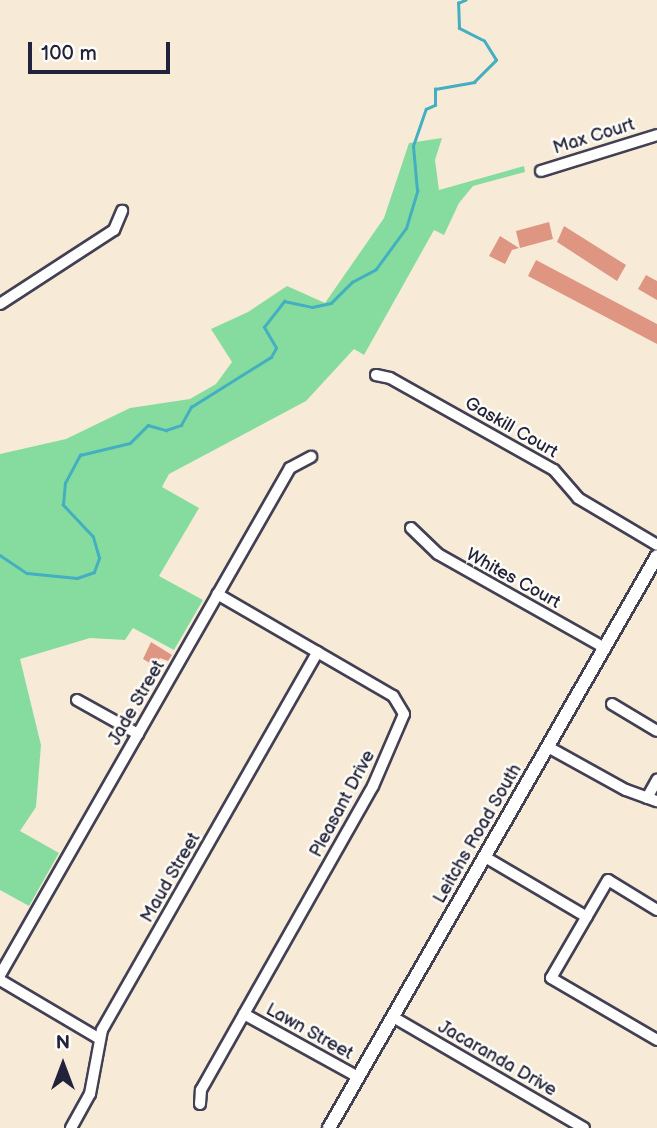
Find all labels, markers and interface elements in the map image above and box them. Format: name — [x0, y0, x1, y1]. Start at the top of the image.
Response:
scale bar — [32, 28, 173, 72]
text: 100 m — [41, 41, 97, 66]
street label: Max Court — [551, 114, 637, 160]
street label: Gaskill Court — [461, 393, 561, 463]
street label: Whites Court — [462, 544, 564, 614]
street label: Jade Street — [104, 657, 170, 749]
street label: Pleasant Drive — [306, 747, 380, 861]
street label: Leitchs Road South — [429, 760, 527, 908]
street label: Maud Street — [137, 829, 205, 927]
street label: Lawn Street — [262, 999, 356, 1065]
street label: Jacaranda Drive — [434, 1016, 560, 1102]
north arrow — [28, 1030, 98, 1100]
text: N — [56, 1032, 70, 1055]

